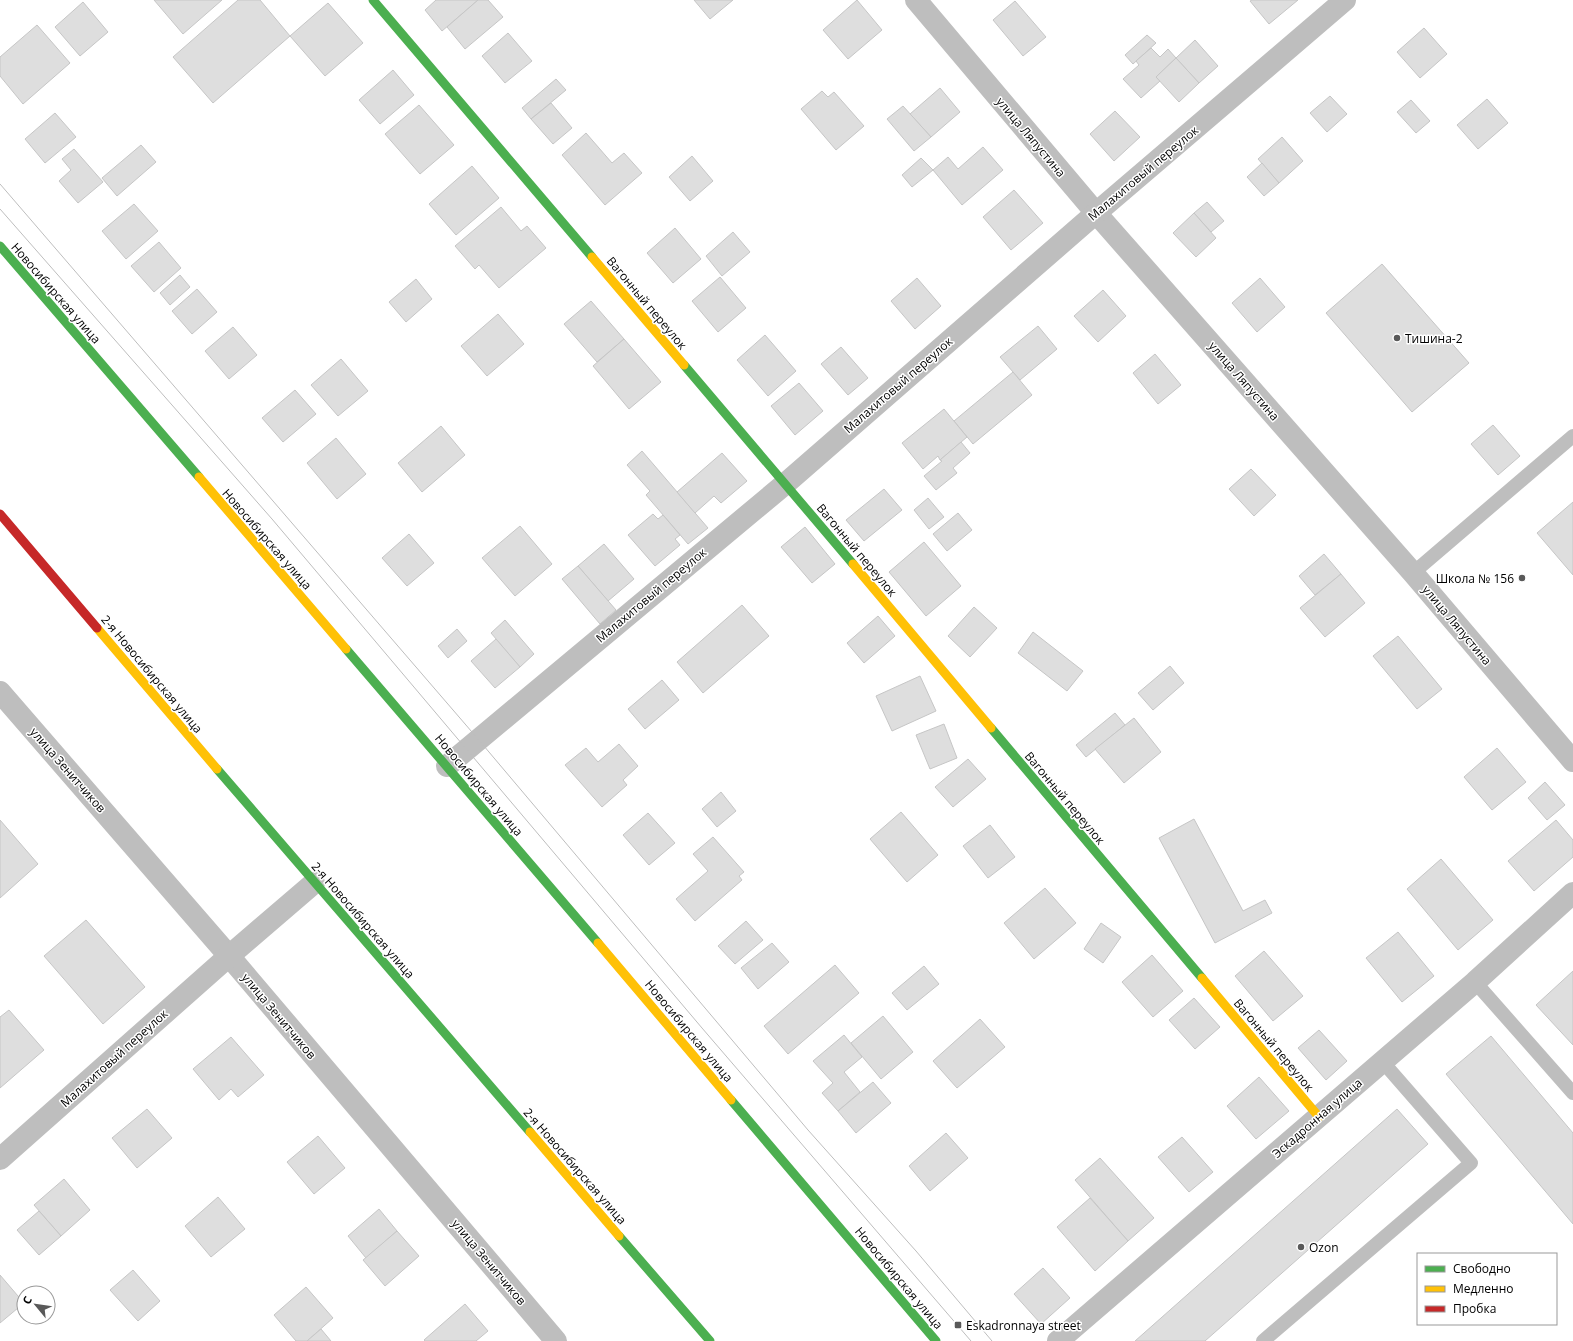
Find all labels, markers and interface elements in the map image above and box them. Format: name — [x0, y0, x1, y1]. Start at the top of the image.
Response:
street label: улица Ляпустина — [992, 93, 1070, 181]
street label: Малахитовый переулок — [1084, 121, 1202, 224]
street label: Новосибирская улица — [7, 239, 105, 347]
street label: Вагонный переулок — [603, 253, 691, 354]
place label: Тишина-2 — [1405, 330, 1463, 347]
street label: Малахитовый переулок — [840, 332, 957, 437]
marker: Тишина-2 — [1392, 333, 1402, 343]
street label: улица Ляпустина — [1205, 338, 1283, 424]
street label: Новосибирская улица — [218, 485, 316, 593]
street label: Вагонный переулок — [813, 500, 901, 601]
street label: Малахитовый переулок — [592, 543, 710, 646]
place label: Школа № 156 — [1436, 570, 1514, 587]
marker: Школа № 156 — [1517, 573, 1527, 583]
street label: улица Ляпустина — [1418, 581, 1496, 669]
street label: 2-я Новосибирская улица — [98, 611, 206, 737]
street label: улица Зенитчиков — [26, 724, 110, 816]
street label: Новосибирская улица — [431, 730, 527, 840]
street label: Вагонный переулок — [1021, 748, 1109, 849]
street label: 2-я Новосибирская улица — [308, 858, 418, 982]
street label: улица Зенитчиков — [238, 969, 320, 1063]
street label: Новосибирская улица — [641, 976, 737, 1086]
street label: Вагонный переулок — [1230, 995, 1318, 1096]
street label: Малахитовый переулок — [57, 1005, 172, 1111]
street label: Эскадронная улица — [1268, 1074, 1366, 1162]
street label: 2-я Новосибирская улица — [520, 1104, 630, 1228]
street label: улица Зенитчиков — [448, 1215, 530, 1309]
street label: Новосибирская улица — [851, 1223, 947, 1333]
place label: Ozon — [1309, 1239, 1339, 1256]
marker: Ozon — [1296, 1242, 1306, 1252]
legend — [1417, 1253, 1557, 1325]
text: Свободно — [1453, 1260, 1511, 1277]
text: Медленно — [1453, 1280, 1513, 1297]
north arrow — [16, 1285, 56, 1325]
text: С — [19, 1293, 35, 1307]
text: Пробка — [1453, 1300, 1496, 1317]
place label: Eskadronnaya street — [966, 1317, 1081, 1334]
marker: Eskadronnaya street — [953, 1320, 963, 1330]

